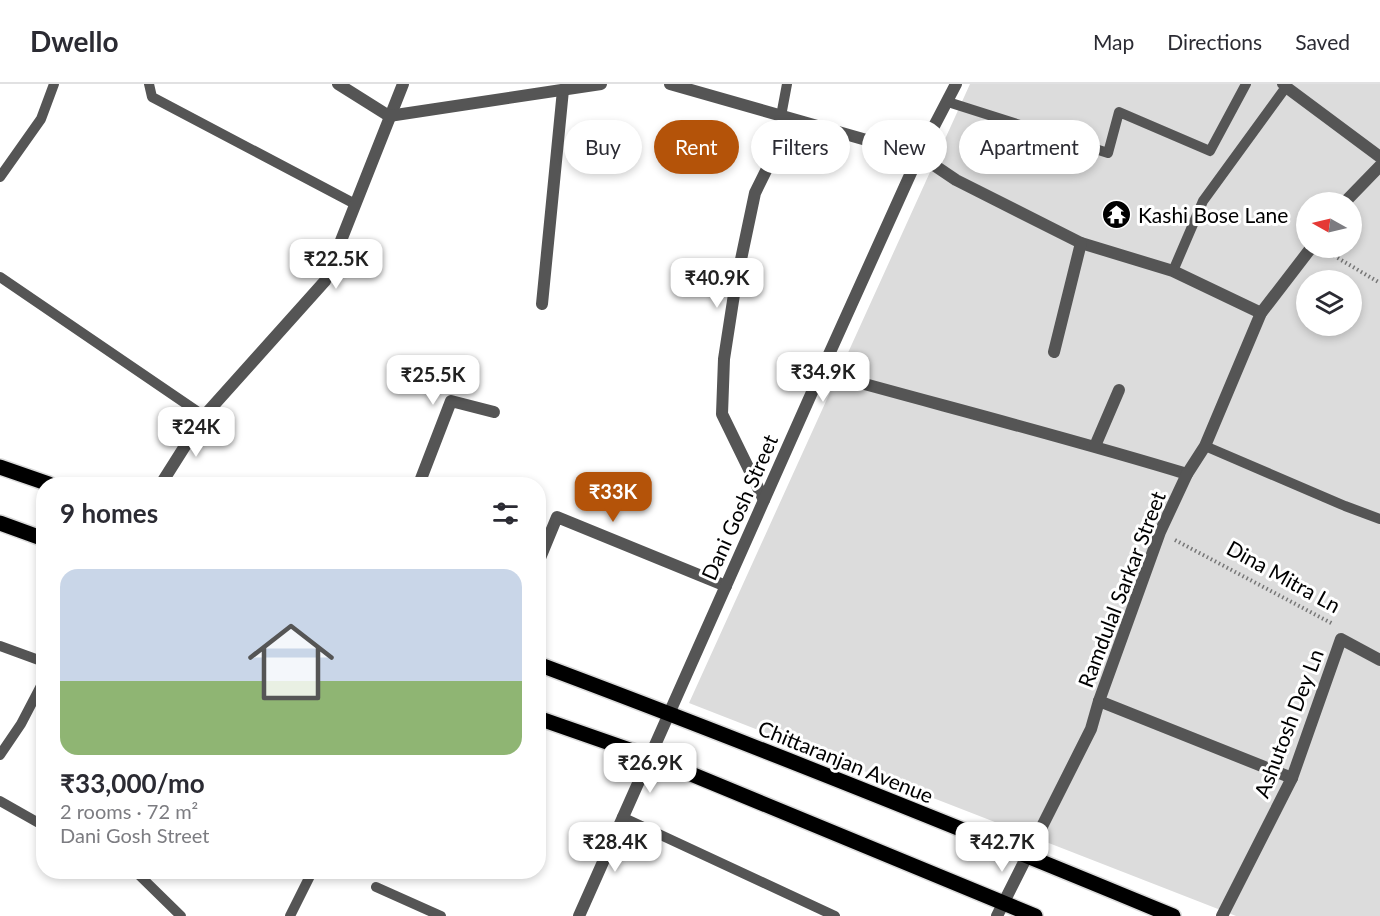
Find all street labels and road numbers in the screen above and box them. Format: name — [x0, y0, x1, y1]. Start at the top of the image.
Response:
street label: Dani Gosh Street — [696, 430, 783, 584]
street label: Ramdulal Sarkar Street — [1072, 487, 1170, 691]
street label: Dina Mitra Ln — [1223, 535, 1345, 617]
street label: Ashutosh Dey Ln — [1248, 645, 1328, 801]
street label: Chittaranjan Avenue — [755, 714, 937, 808]

